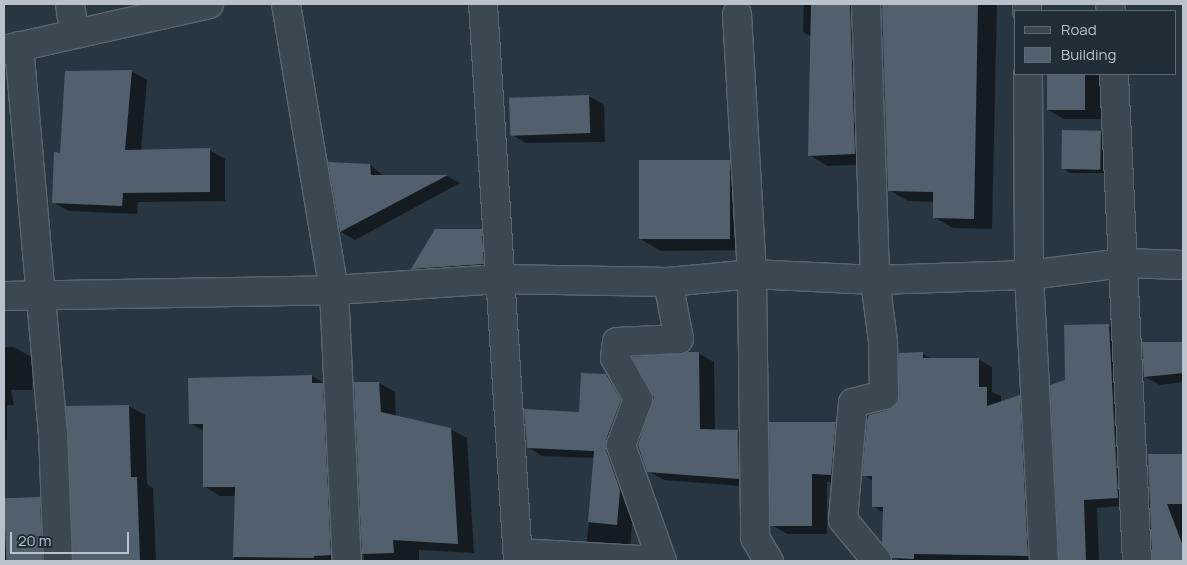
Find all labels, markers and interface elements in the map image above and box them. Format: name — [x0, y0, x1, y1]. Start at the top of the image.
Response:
legend — [1014, 10, 1177, 75]
text: Road — [1061, 19, 1097, 40]
text: Building — [1061, 44, 1116, 65]
scale bar — [12, 522, 131, 554]
text: 20 m — [18, 530, 51, 551]

